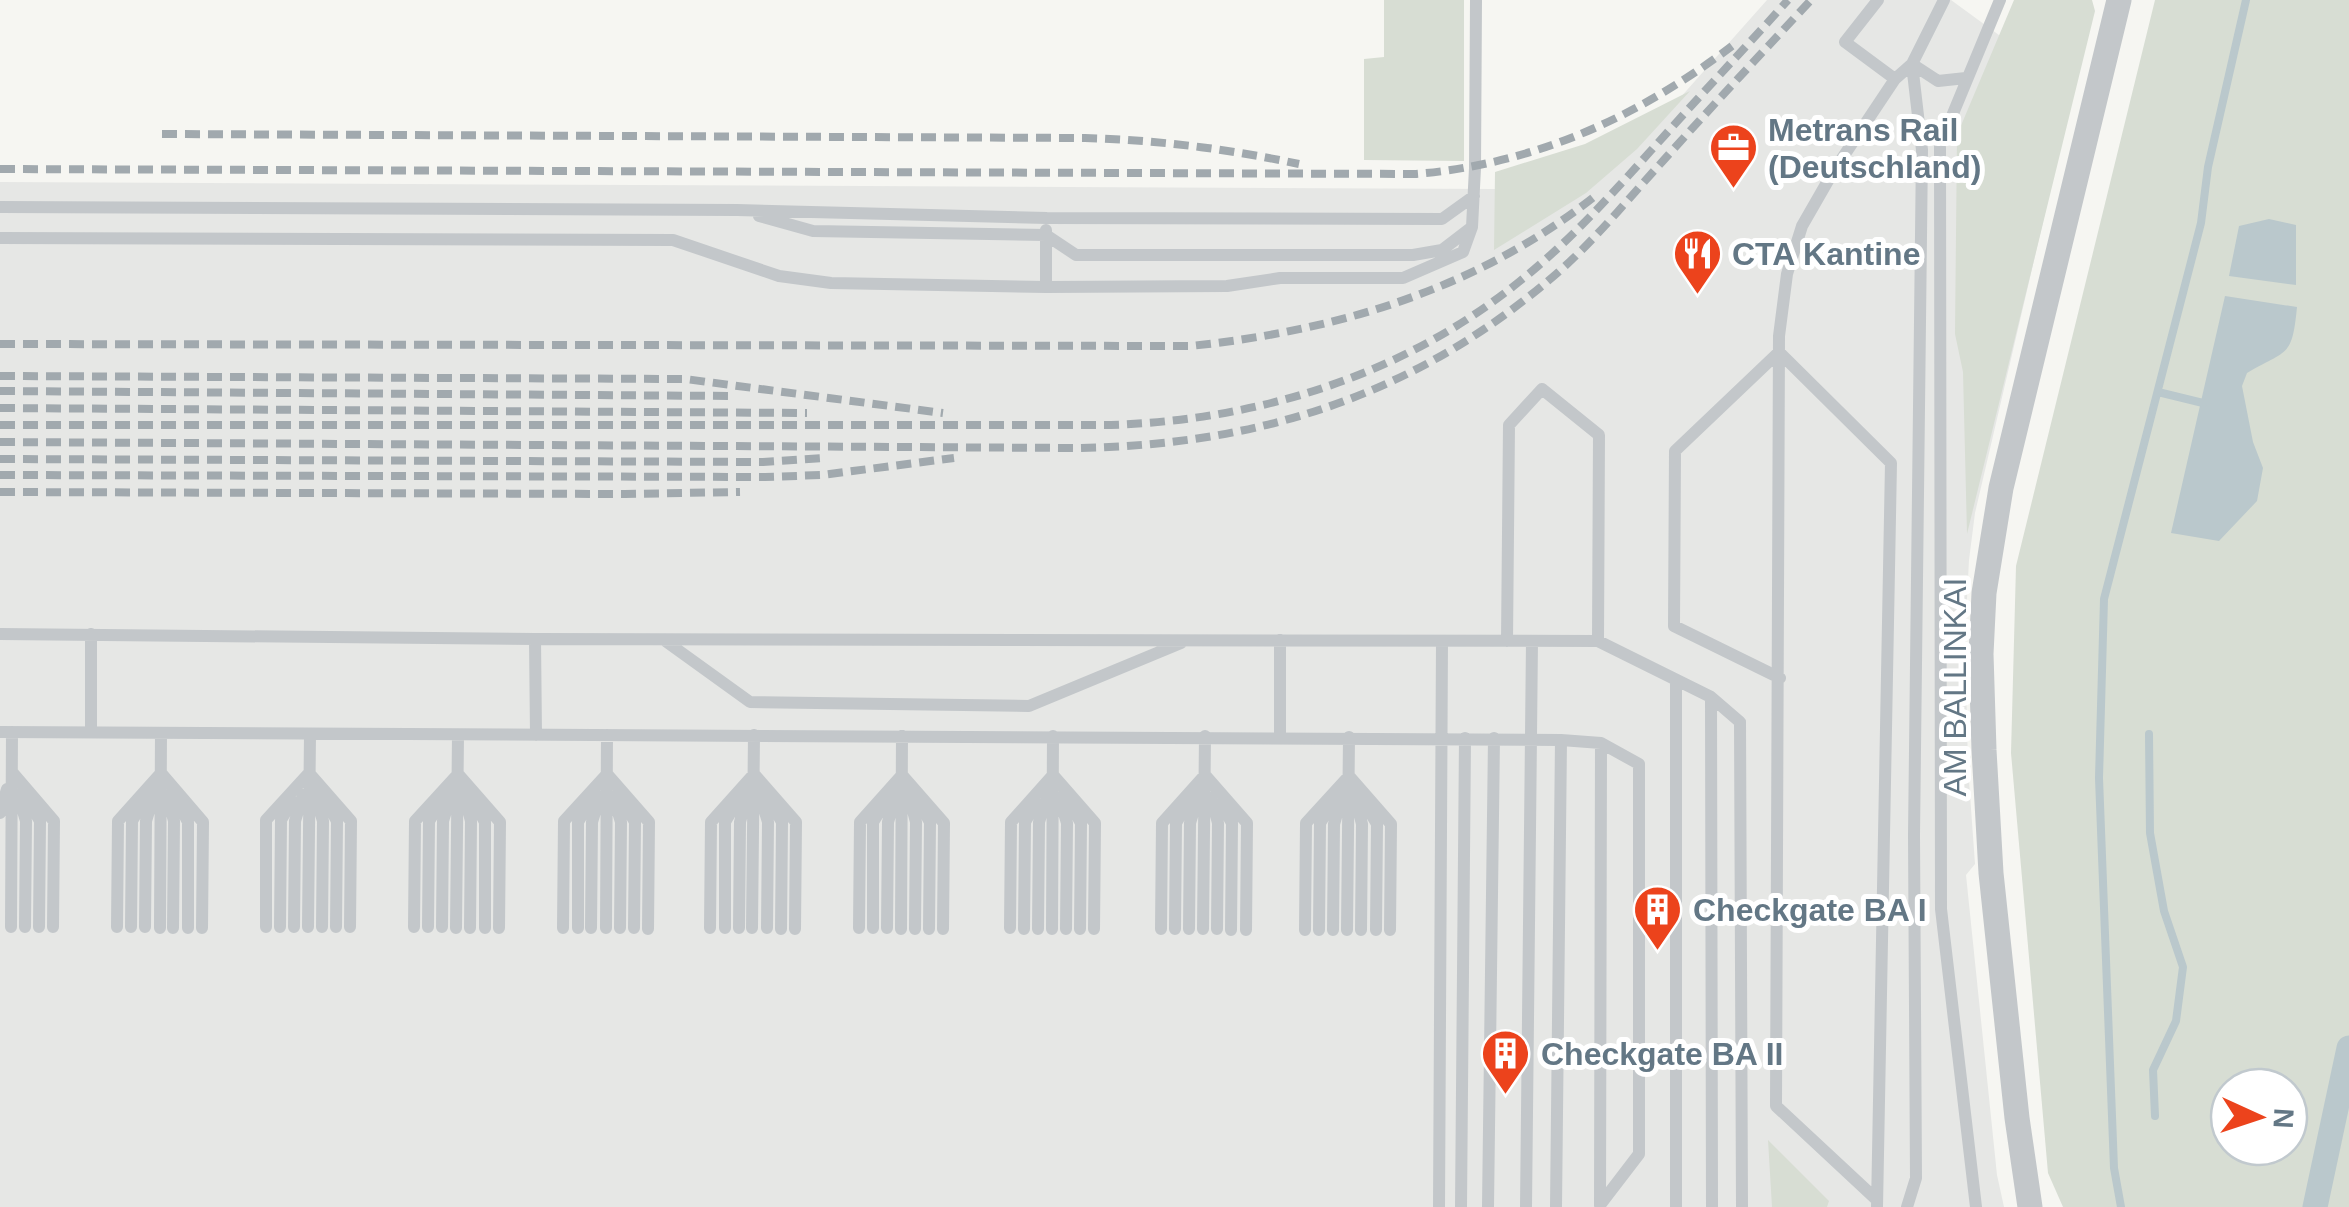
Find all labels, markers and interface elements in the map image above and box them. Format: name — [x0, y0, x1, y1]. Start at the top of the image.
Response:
place label: Metrans Rail (Deutschland) — [1768, 112, 1981, 185]
office icon: Metrans Rail (Deutschland) — [1707, 122, 1759, 190]
restaurant icon: CTA Kantine — [1671, 228, 1723, 296]
place label: CTA Kantine — [1732, 236, 1920, 272]
street label: AM BALLINKAI — [1937, 578, 1973, 796]
building icon: Checkgate BA I — [1632, 884, 1684, 952]
place label: Checkgate BA I — [1693, 892, 1927, 928]
building icon: Checkgate BA II — [1480, 1028, 1532, 1096]
place label: Checkgate BA II — [1541, 1036, 1783, 1072]
north arrow — [2209, 1067, 2309, 1167]
text: N — [2267, 1107, 2299, 1129]

